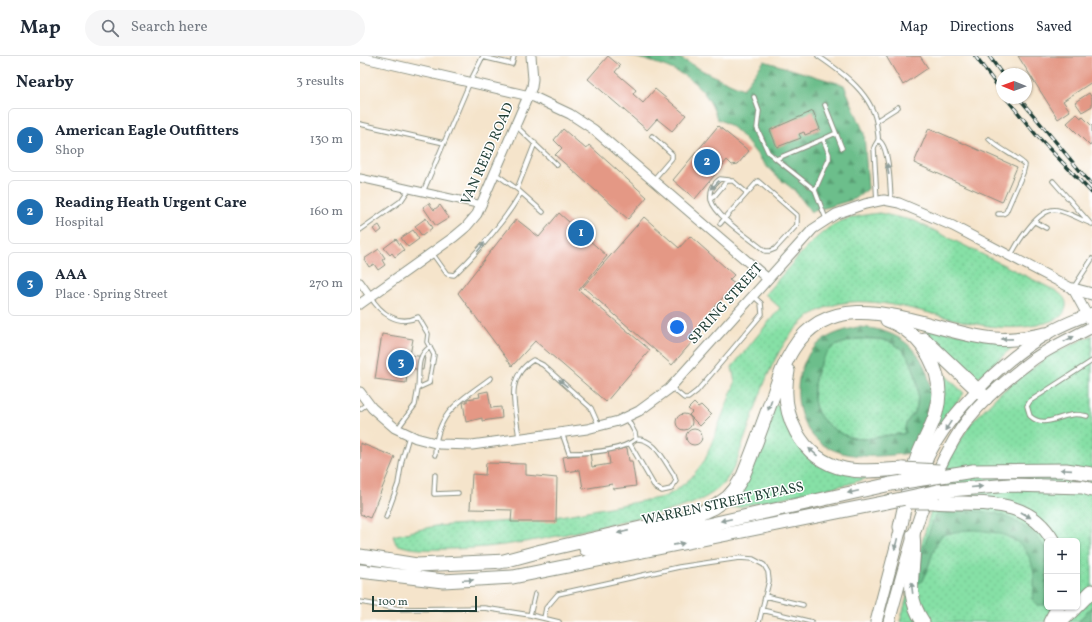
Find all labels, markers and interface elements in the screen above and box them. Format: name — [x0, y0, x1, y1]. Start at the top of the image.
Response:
search box — [85, 10, 365, 46]
text: Map — [20, 15, 61, 41]
icon: search — [99, 17, 121, 39]
text: Search here — [131, 17, 208, 38]
text: Map — [900, 18, 928, 37]
text: Directions — [950, 18, 1014, 37]
text: Saved — [1036, 18, 1072, 37]
north arrow — [996, 68, 1032, 104]
text: Nearby — [16, 71, 74, 94]
text: 3 results — [296, 73, 344, 91]
street label: VAN REED ROAD — [457, 100, 519, 208]
text: American Eagle Outfitters — [55, 121, 239, 142]
text: 1 — [27, 131, 33, 149]
text: 130 m — [310, 131, 343, 149]
text: Shop — [55, 142, 84, 160]
pin: 2 — [694, 147, 720, 177]
one-way arrow — [885, 163, 891, 175]
one-way arrow — [711, 180, 720, 190]
text: Reading Heath Urgent Care — [55, 193, 247, 214]
text: 2 — [27, 203, 33, 221]
text: 160 m — [309, 203, 343, 221]
text: Hospital — [55, 214, 104, 232]
pin: 1 — [568, 218, 594, 248]
one-way arrow — [476, 241, 485, 252]
street label: SPRING STREET — [684, 259, 768, 349]
text: AAA — [55, 265, 87, 286]
text: 3 — [27, 275, 33, 293]
text: 270 m — [309, 275, 343, 293]
text: Place · Spring Street — [55, 286, 168, 304]
your location — [667, 317, 687, 337]
one-way arrow — [1001, 336, 1013, 343]
one-way arrow — [1063, 336, 1075, 342]
pin: 3 — [388, 348, 414, 378]
one-way arrow — [558, 378, 568, 387]
one-way arrow — [766, 399, 772, 411]
one-way arrow — [944, 421, 952, 431]
one-way arrow — [808, 448, 817, 457]
one-way arrow — [1060, 467, 1072, 474]
street label: WARREN STREET BYPASS — [640, 478, 806, 530]
one-way arrow — [971, 484, 983, 491]
one-way arrow — [847, 490, 859, 496]
one-way arrow — [1021, 511, 1032, 518]
one-way arrow — [720, 518, 732, 524]
one-way arrow — [617, 529, 629, 535]
one-way arrow — [892, 538, 898, 551]
map controls — [1044, 538, 1080, 610]
button: + — [1044, 538, 1080, 574]
one-way arrow — [673, 541, 685, 547]
button: − — [1044, 574, 1080, 610]
one-way arrow — [462, 576, 474, 583]
one-way arrow — [908, 582, 915, 594]
scale bar — [372, 594, 477, 613]
text: 100 m — [378, 595, 408, 610]

